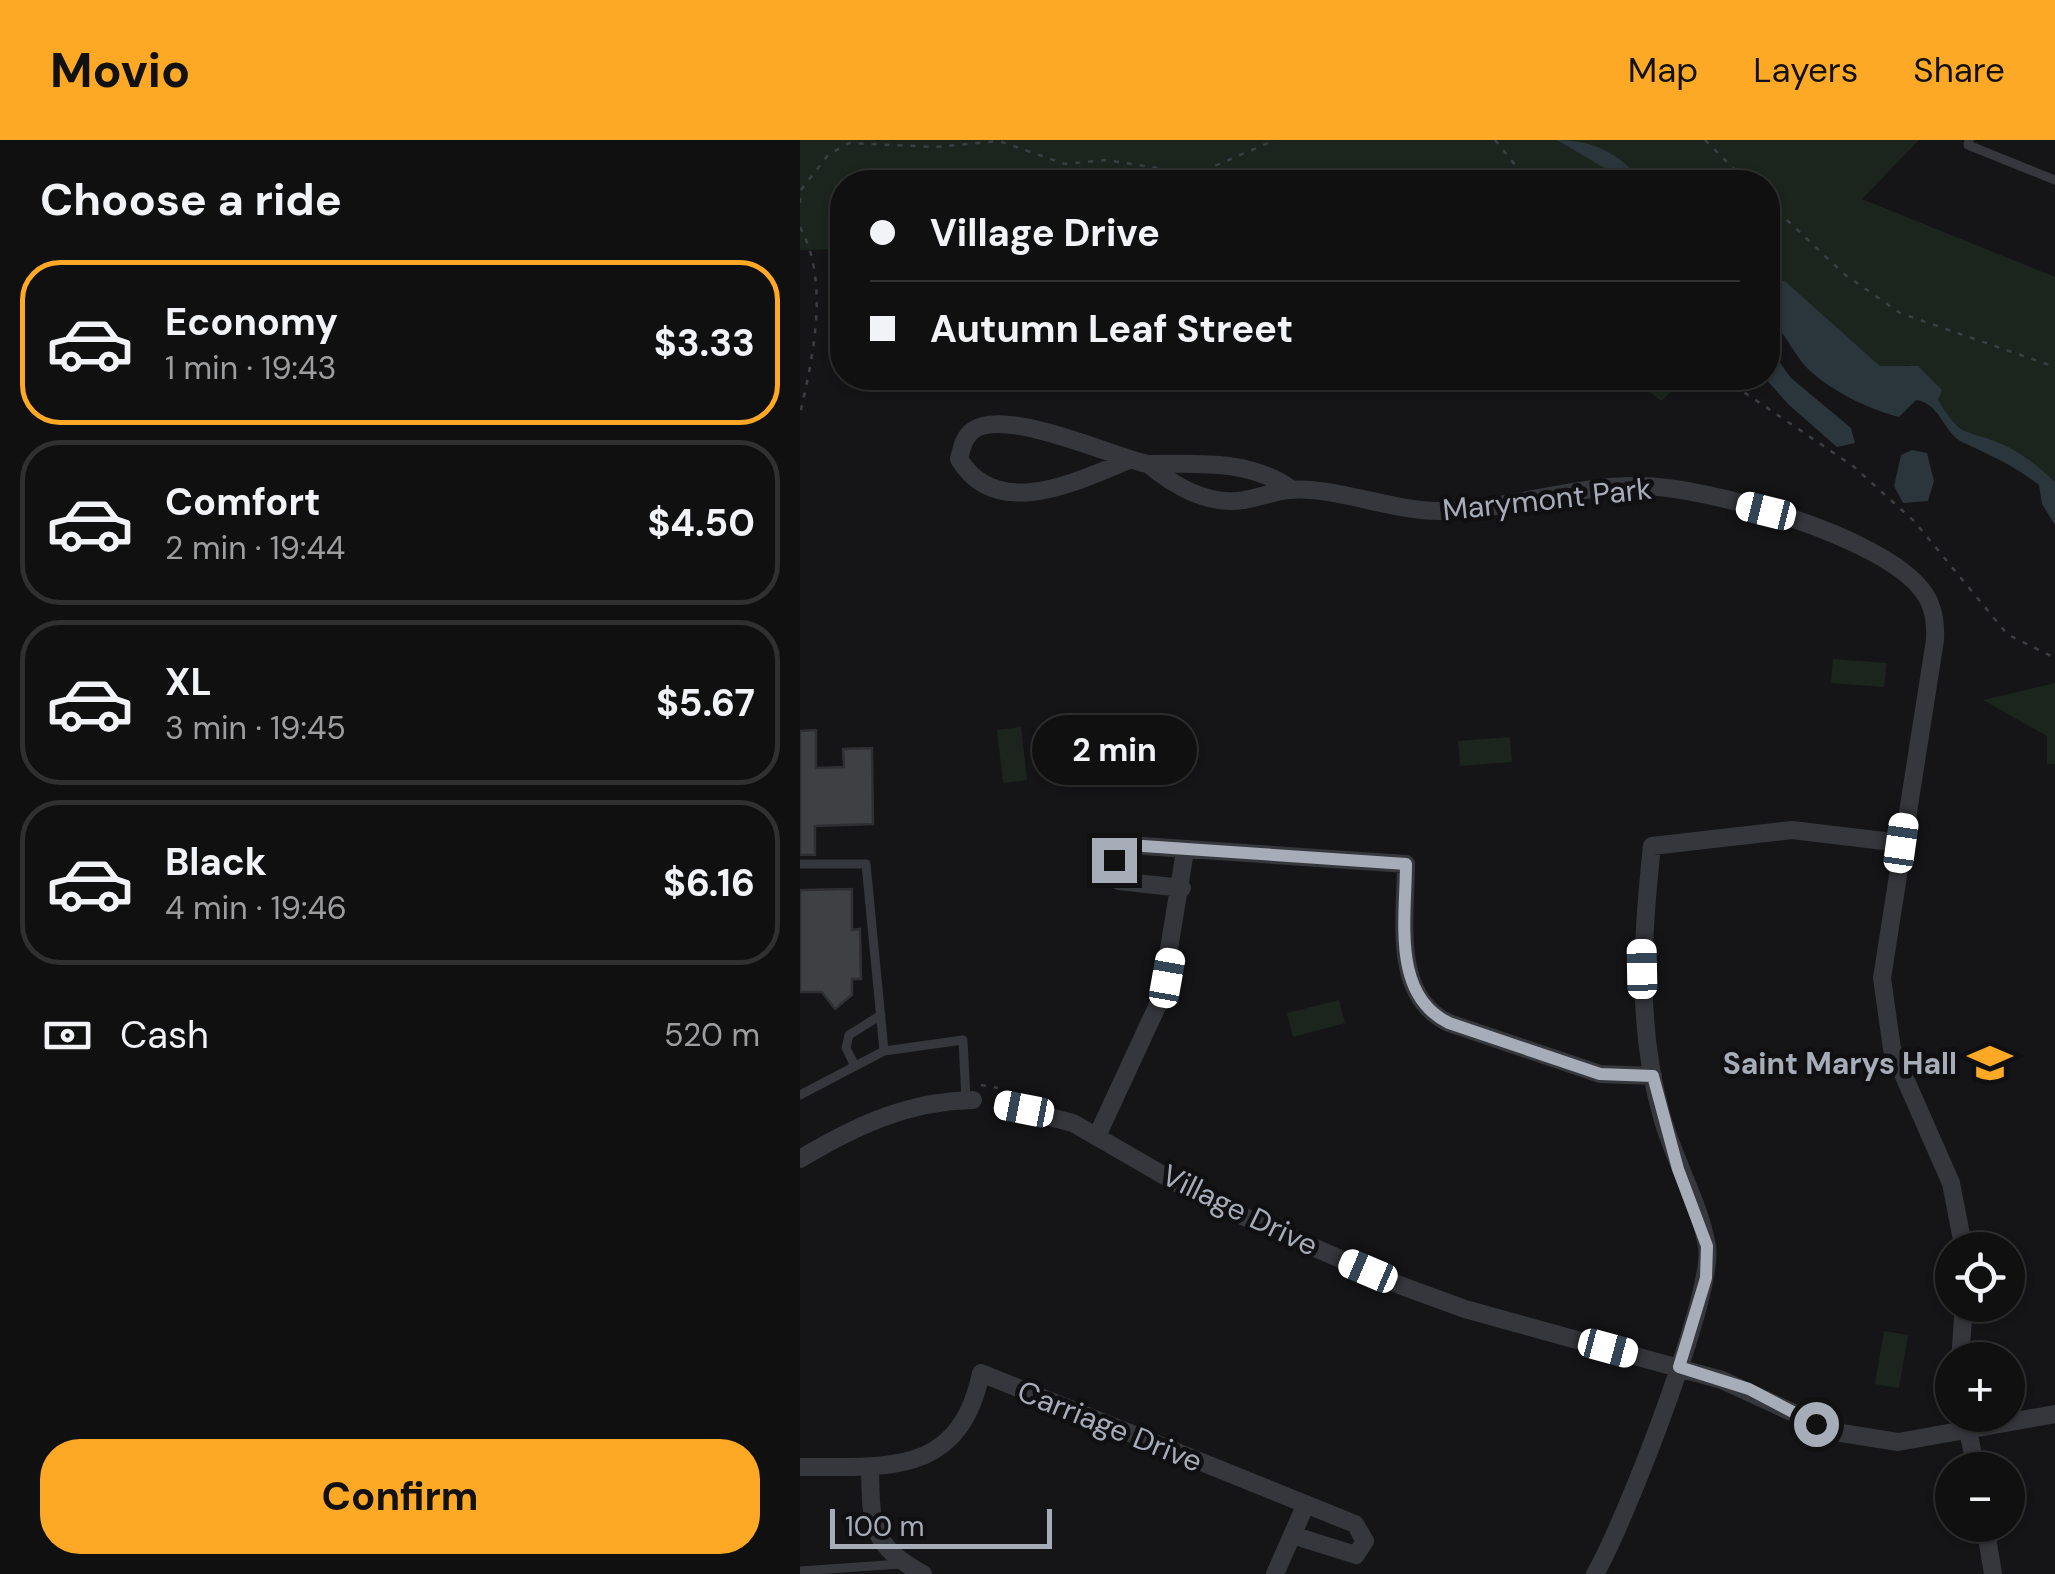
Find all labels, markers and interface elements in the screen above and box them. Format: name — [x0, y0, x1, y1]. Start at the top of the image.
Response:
text: Movio — [50, 39, 190, 102]
text: Map — [1628, 47, 1698, 93]
text: Layers — [1753, 47, 1858, 93]
text: Share — [1913, 47, 2005, 93]
text: Choose a ride — [40, 170, 342, 229]
text: Village Drive — [930, 208, 1160, 258]
text: Economy — [165, 297, 338, 347]
icon: car — [45, 298, 135, 388]
text: Autumn Leaf Street — [930, 304, 1293, 354]
text: $3.33 — [654, 318, 755, 368]
text: 1 min · 19:43 — [165, 347, 336, 389]
street label: Marymont Park — [1441, 469, 1653, 529]
text: Comfort — [165, 477, 321, 527]
icon: car — [45, 478, 135, 568]
car — [1733, 489, 1799, 533]
text: $4.50 — [647, 498, 755, 548]
text: 2 min · 19:44 — [165, 527, 345, 569]
text: XL — [165, 657, 212, 707]
icon: car — [45, 658, 135, 748]
text: $5.67 — [656, 678, 755, 728]
text: 3 min · 19:45 — [165, 707, 346, 749]
callout: 2 min — [1032, 715, 1196, 785]
text: 2 min — [1072, 729, 1157, 771]
car — [1882, 811, 1920, 875]
text: Black — [165, 837, 267, 887]
icon: car — [45, 838, 135, 928]
route end — [1092, 838, 1137, 883]
text: $6.16 — [663, 858, 755, 908]
text: 4 min · 19:46 — [165, 887, 347, 929]
car — [1626, 939, 1658, 999]
car — [1147, 946, 1187, 1010]
icon: cash — [40, 1008, 95, 1063]
text: Cash — [120, 1010, 209, 1060]
text: 520 m — [664, 1014, 760, 1056]
school or university icon: Saint Marys Hall — [1966, 1039, 2014, 1087]
place label: Saint Marys Hall — [1723, 1044, 1957, 1083]
car — [992, 1089, 1056, 1129]
street label: Village Drive — [1155, 1155, 1325, 1265]
map controls — [1935, 1232, 2025, 1542]
button: locate — [1935, 1232, 2025, 1322]
car — [1335, 1245, 1401, 1297]
car — [1575, 1326, 1641, 1370]
button: + — [1935, 1342, 2025, 1432]
street label: Carriage Drive — [1012, 1371, 1208, 1481]
route start — [1794, 1402, 1839, 1447]
button: Confirm — [40, 1439, 760, 1554]
button: − — [1935, 1452, 2025, 1542]
scale bar — [830, 1504, 1052, 1548]
text: 100 m — [845, 1508, 924, 1545]

